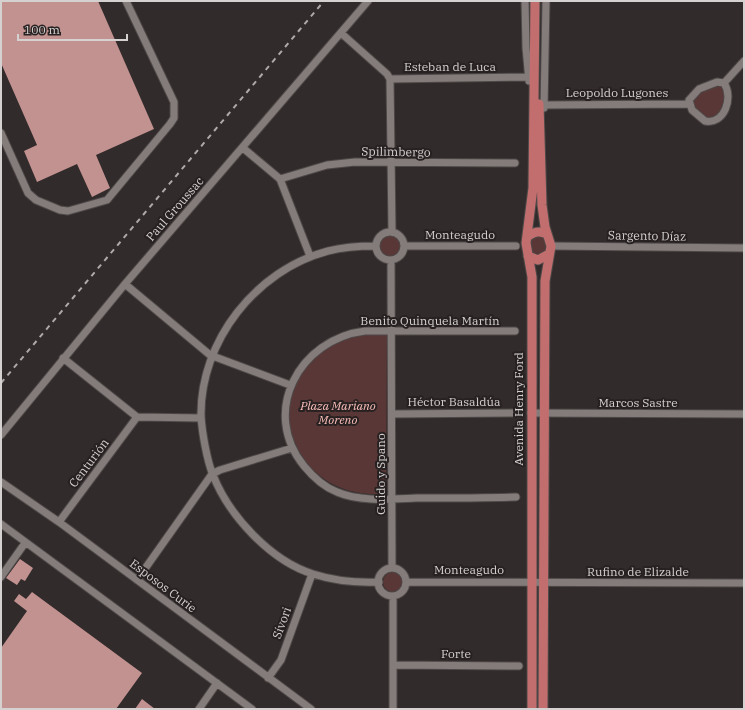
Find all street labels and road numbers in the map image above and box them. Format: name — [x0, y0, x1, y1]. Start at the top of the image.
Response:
street label: Esteban de Luca — [404, 59, 496, 74]
street label: Leopoldo Lugones — [566, 85, 668, 100]
street label: Spilimbergo — [361, 143, 431, 160]
street label: Paul Groussac — [143, 173, 207, 244]
street label: Monteagudo — [425, 227, 495, 242]
street label: Sargento Díaz — [608, 227, 686, 244]
street label: Benito Quinquela Martín — [360, 313, 500, 328]
street label: Avenida Henry Ford — [511, 352, 526, 466]
street label: Héctor Basaldúa — [407, 394, 501, 409]
street label: Marcos Sastre — [598, 395, 678, 410]
street label: Guido y Spano — [373, 433, 388, 515]
street label: Centurión — [65, 435, 112, 490]
street label: Esposos Curie — [127, 556, 200, 616]
street label: Monteagudo — [434, 562, 504, 577]
street label: Rufino de Elizalde — [587, 564, 689, 579]
street label: Sívori — [269, 605, 294, 641]
street label: Forte — [441, 646, 471, 661]

